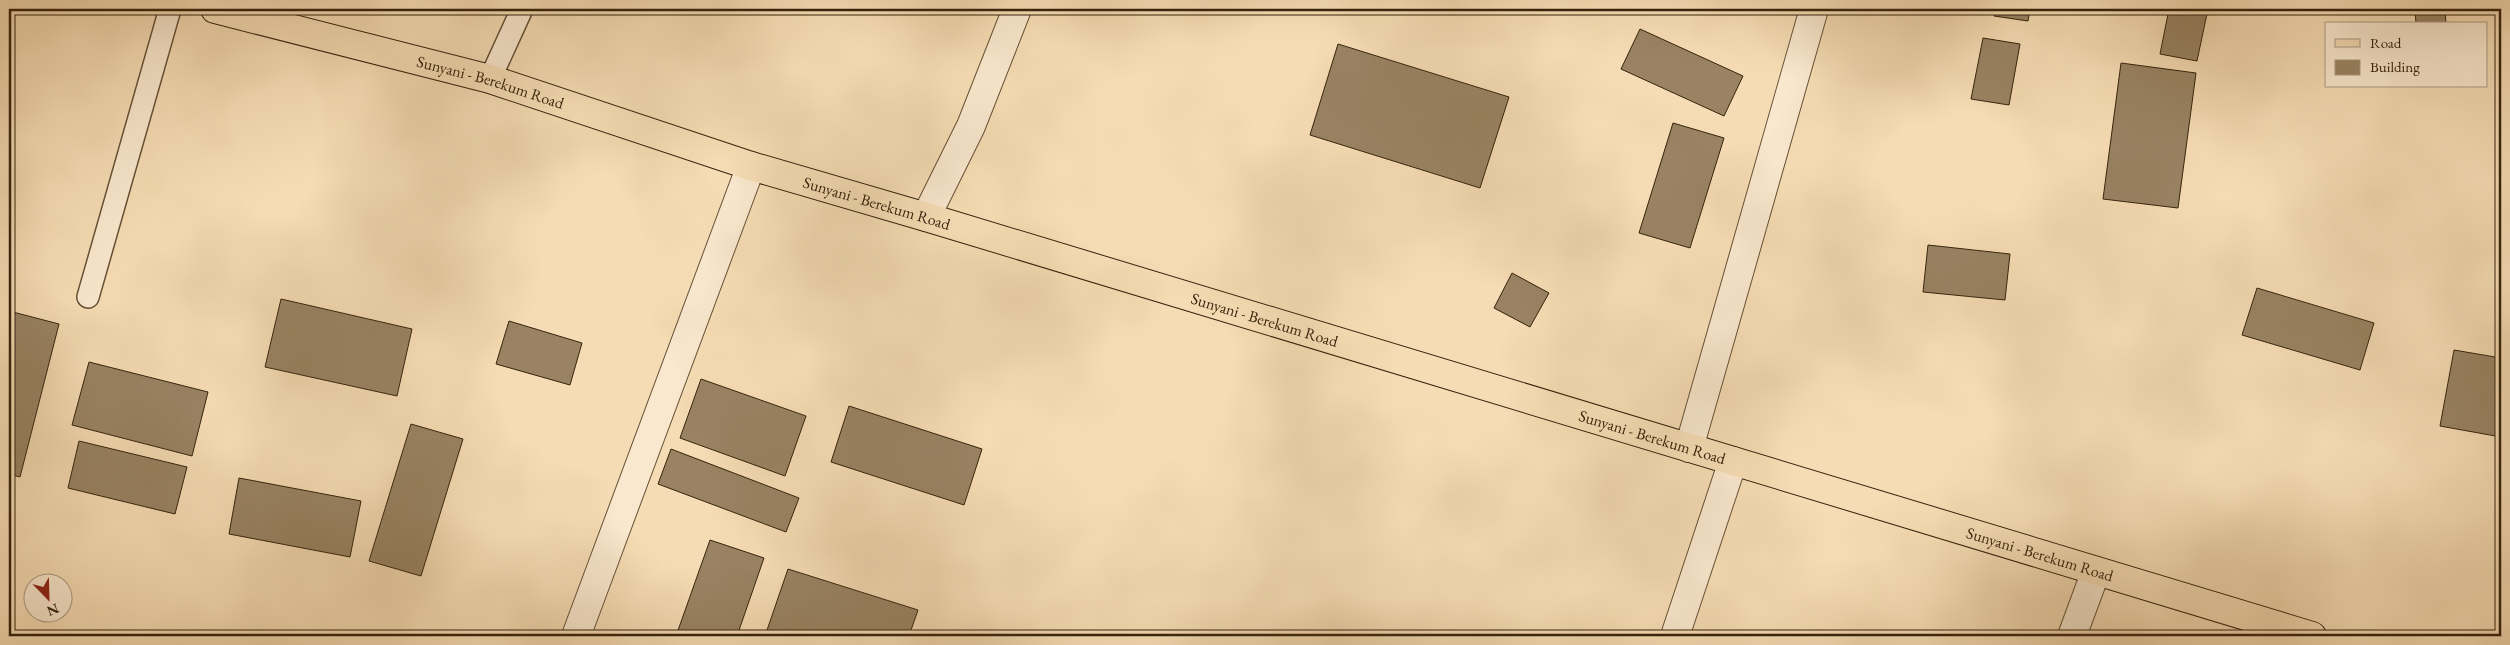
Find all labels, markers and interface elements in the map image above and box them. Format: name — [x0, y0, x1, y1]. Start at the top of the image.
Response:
legend — [2325, 22, 2488, 88]
text: Road — [2370, 33, 2402, 52]
street label: Sunyani - Berekum Road — [415, 51, 567, 114]
text: Building — [2370, 57, 2420, 76]
street label: Sunyani - Berekum Road — [801, 172, 954, 235]
street label: Sunyani - Berekum Road — [1189, 288, 1341, 352]
street label: Sunyani - Berekum Road — [1576, 405, 1729, 469]
street label: Sunyani - Berekum Road — [1964, 522, 2117, 587]
north arrow — [22, 572, 72, 622]
text: N — [44, 599, 62, 621]

